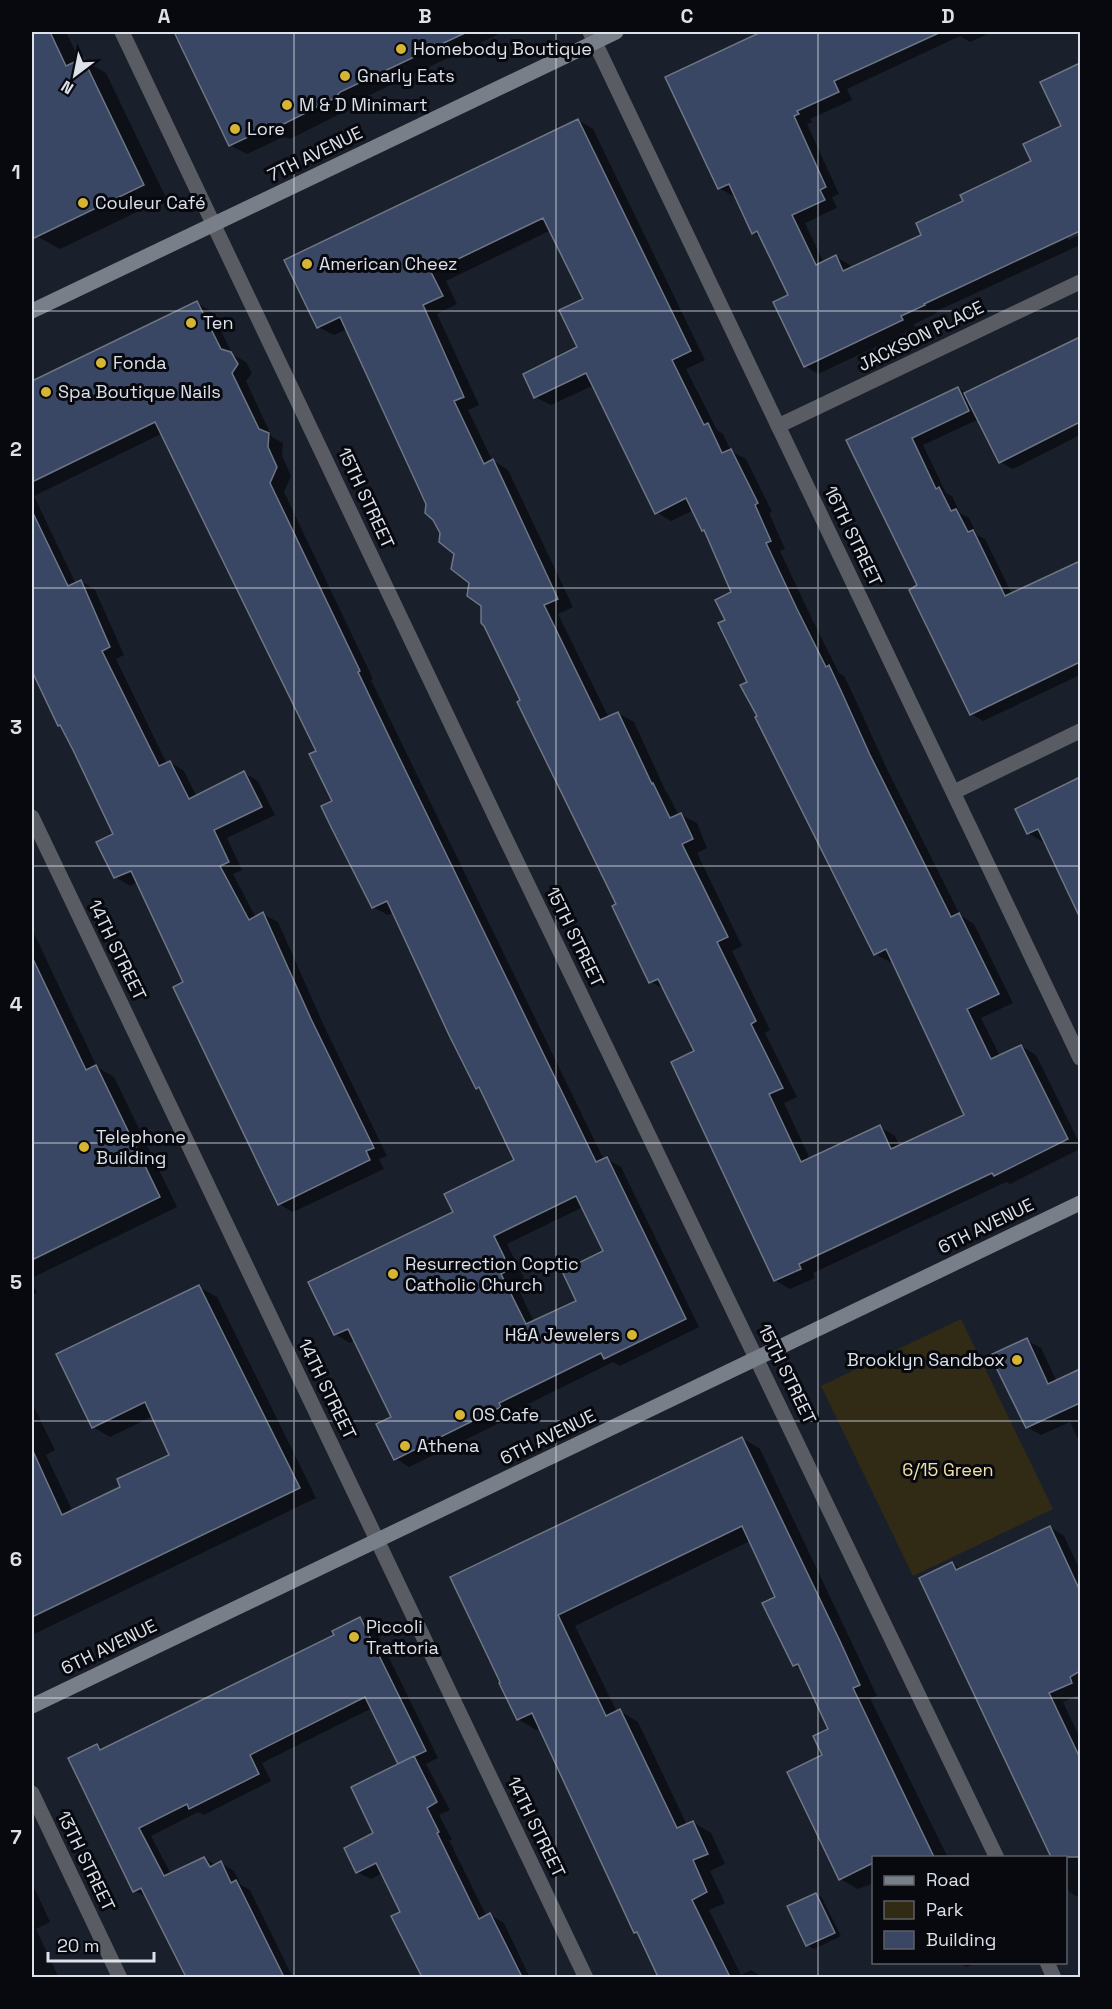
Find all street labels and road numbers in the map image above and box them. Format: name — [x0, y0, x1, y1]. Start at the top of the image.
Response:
street label: 7TH AVENUE — [264, 121, 366, 186]
street label: JACKSON PLACE — [854, 295, 987, 376]
street label: 15TH STREET — [333, 444, 400, 552]
street label: 16TH STREET — [819, 482, 888, 590]
street label: 15TH STREET — [541, 883, 610, 991]
street label: 14TH STREET — [83, 896, 152, 1004]
street label: 6TH AVENUE — [934, 1193, 1037, 1259]
street label: 15TH STREET — [753, 1320, 822, 1428]
street label: 14TH STREET — [293, 1335, 362, 1443]
street label: 6TH AVENUE — [496, 1404, 599, 1470]
street label: 6TH AVENUE — [57, 1614, 160, 1680]
street label: 14TH STREET — [502, 1773, 571, 1881]
street label: 13TH STREET — [52, 1807, 121, 1915]

